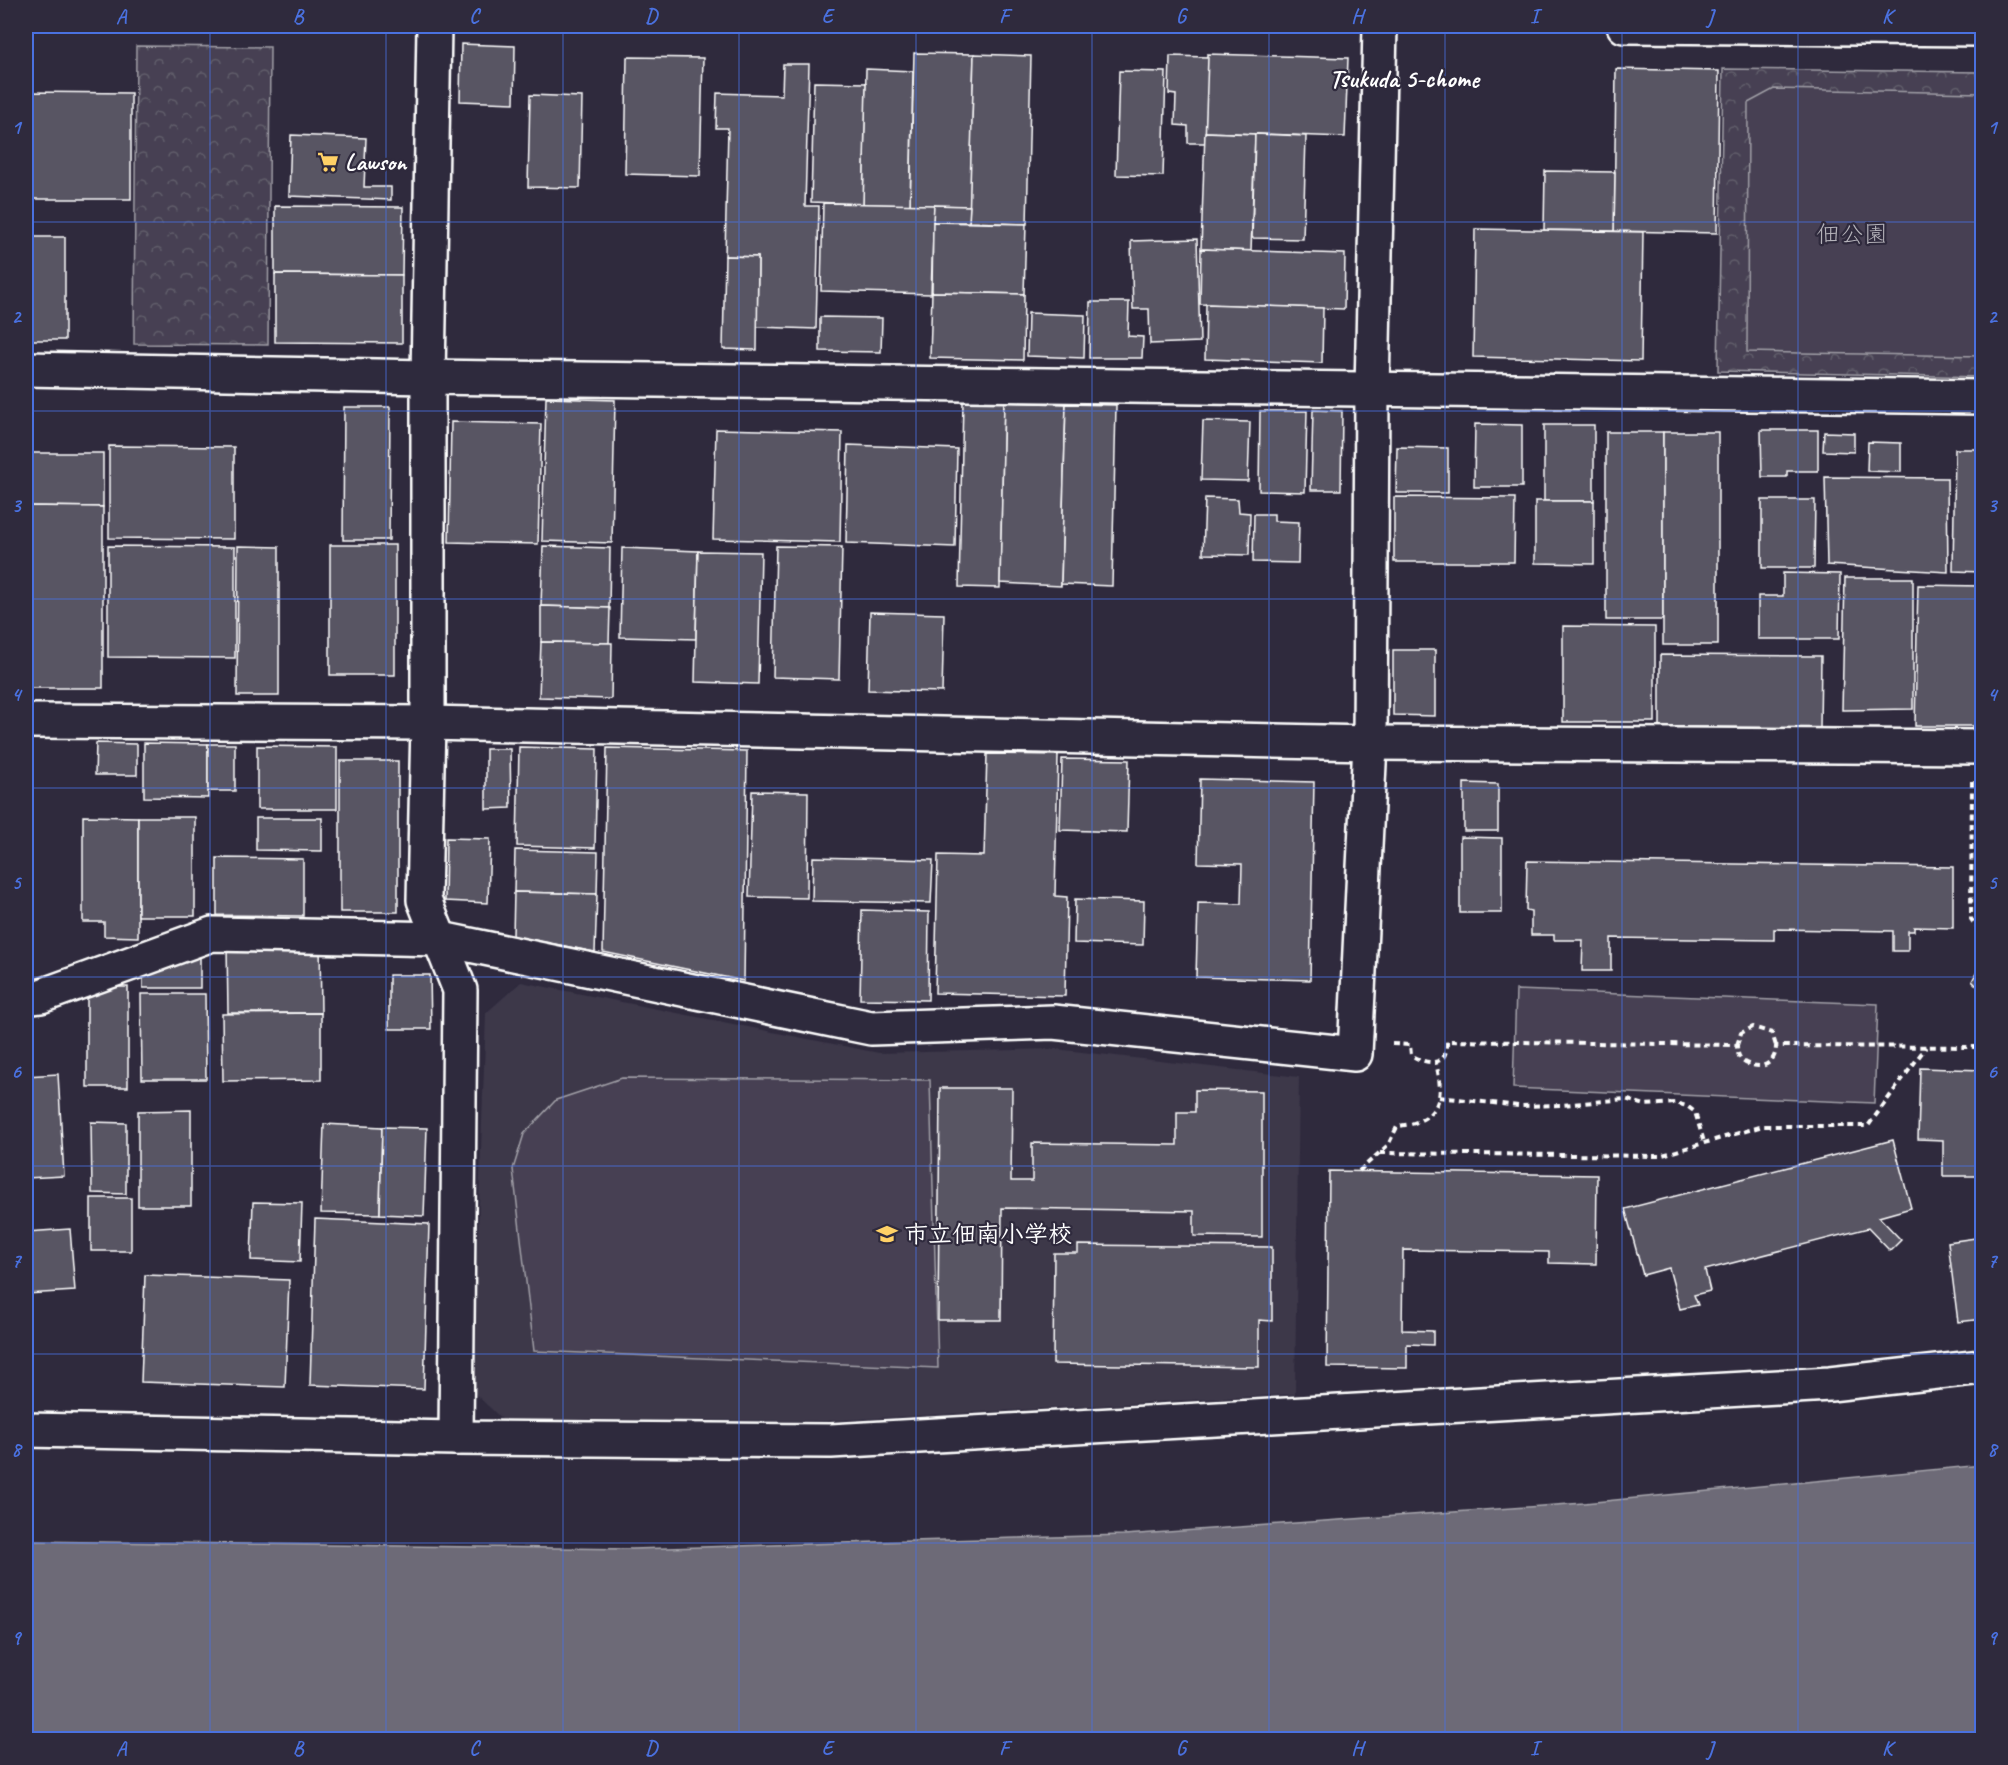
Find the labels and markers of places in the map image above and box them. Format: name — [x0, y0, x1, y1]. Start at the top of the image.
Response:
place label: Lawson — [345, 147, 408, 177]
supermarket icon: Lawson — [316, 150, 340, 174]
place label: 市立佃南小学校 — [904, 1219, 1072, 1249]
school or university icon: 市立佃南小学校 — [875, 1222, 899, 1246]

